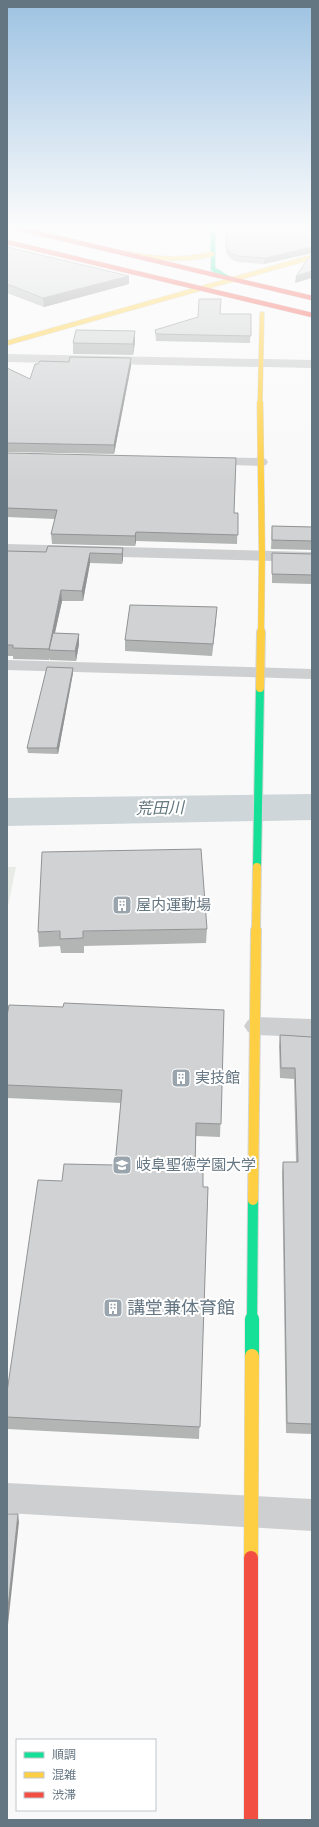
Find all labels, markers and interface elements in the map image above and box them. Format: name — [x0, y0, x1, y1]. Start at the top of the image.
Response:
water label: 荒田川 — [136, 799, 186, 819]
building icon: 屋内運動場 — [111, 894, 133, 916]
place label: 屋内運動場 — [136, 896, 211, 915]
building icon: 実技館 — [170, 1067, 192, 1089]
place label: 実技館 — [195, 1069, 240, 1088]
school or university icon: 岐阜聖徳学園大学 — [111, 1154, 133, 1176]
place label: 岐阜聖徳学園大学 — [136, 1156, 256, 1175]
building icon: 講堂兼体育館 — [102, 1297, 124, 1319]
place label: 講堂兼体育館 — [127, 1298, 235, 1319]
legend — [16, 1739, 156, 1811]
text: 順調 — [52, 1748, 76, 1763]
text: 混雑 — [52, 1768, 76, 1783]
text: 渋滞 — [52, 1788, 76, 1803]

